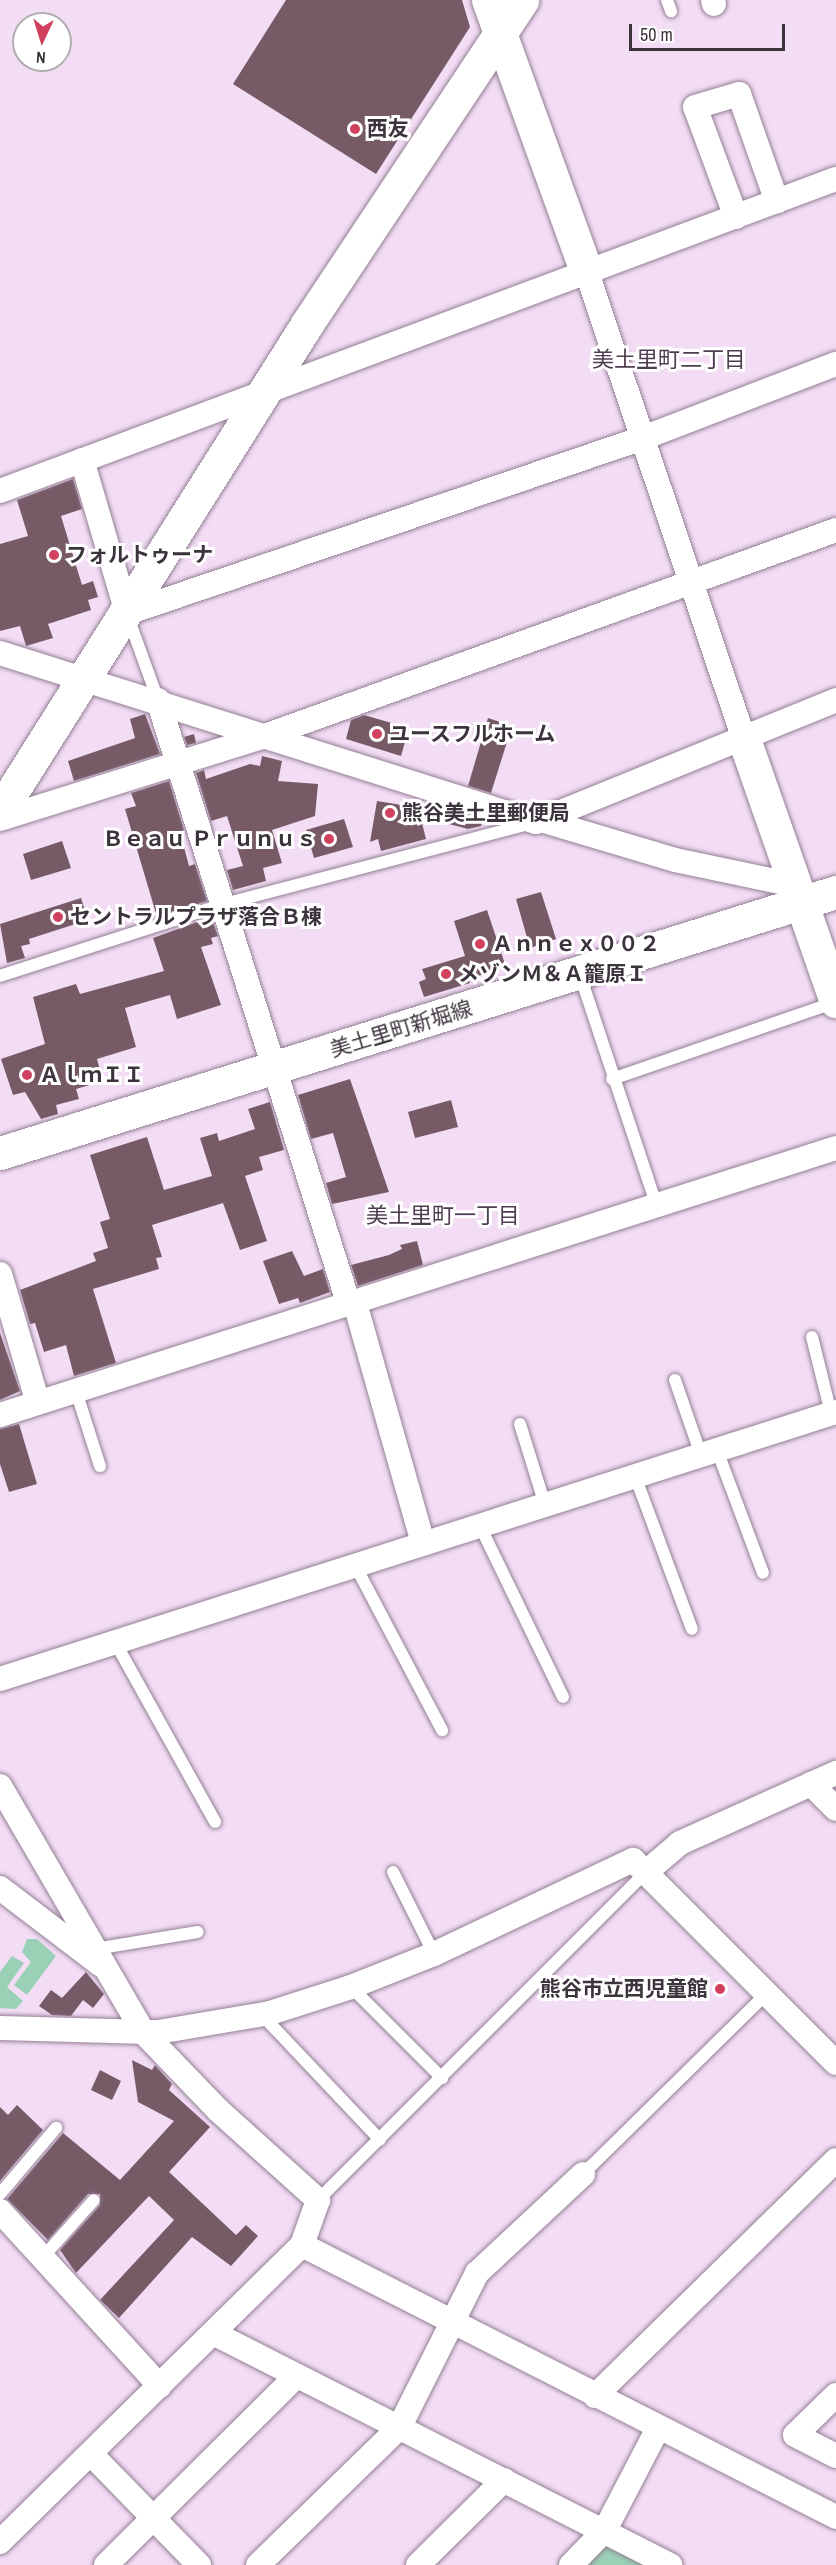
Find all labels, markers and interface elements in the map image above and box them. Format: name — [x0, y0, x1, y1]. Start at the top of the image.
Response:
north arrow — [12, 12, 72, 72]
scale bar — [632, 12, 788, 50]
text: 50 m — [640, 22, 673, 47]
text: N — [35, 47, 46, 69]
place label: 西友 — [367, 116, 409, 142]
marker: 西友 — [348, 122, 362, 136]
district label: 美土里町二丁目 — [592, 347, 746, 373]
place label: フォルトゥーナ — [66, 542, 213, 568]
marker: フォルトゥーナ — [47, 548, 61, 562]
place label: ユースフルホーム — [389, 721, 557, 747]
marker: ユースフルホーム — [370, 727, 384, 741]
place label: 熊谷美土里郵便局 — [402, 800, 570, 826]
marker: 熊谷美土里郵便局 — [383, 806, 397, 820]
place label: Ｂｅａｕ Ｐｒｕｎｕｓ — [102, 826, 317, 852]
marker: Ｂｅａｕ Ｐｒｕｎｕｓ — [322, 832, 336, 846]
place label: セントラルプラザ落合Ｂ棟 — [70, 904, 322, 930]
marker: セントラルプラザ落合Ｂ棟 — [51, 910, 65, 924]
place label: Ａｎｎｅｘ００２ — [492, 931, 660, 957]
marker: Ａｎｎｅｘ００２ — [473, 937, 487, 951]
place label: メゾンＭ＆Ａ籠原Ｉ — [458, 961, 647, 987]
marker: メゾンＭ＆Ａ籠原Ｉ — [439, 967, 453, 981]
street label: 美土里町新堀線 — [327, 995, 475, 1063]
place label: ＡｌｍＩＩ — [39, 1062, 144, 1088]
marker: ＡｌｍＩＩ — [20, 1068, 34, 1082]
district label: 美土里町一丁目 — [366, 1203, 520, 1229]
place label: 熊谷市立西児童館 — [540, 1976, 708, 2002]
marker: 熊谷市立西児童館 — [713, 1982, 727, 1996]

